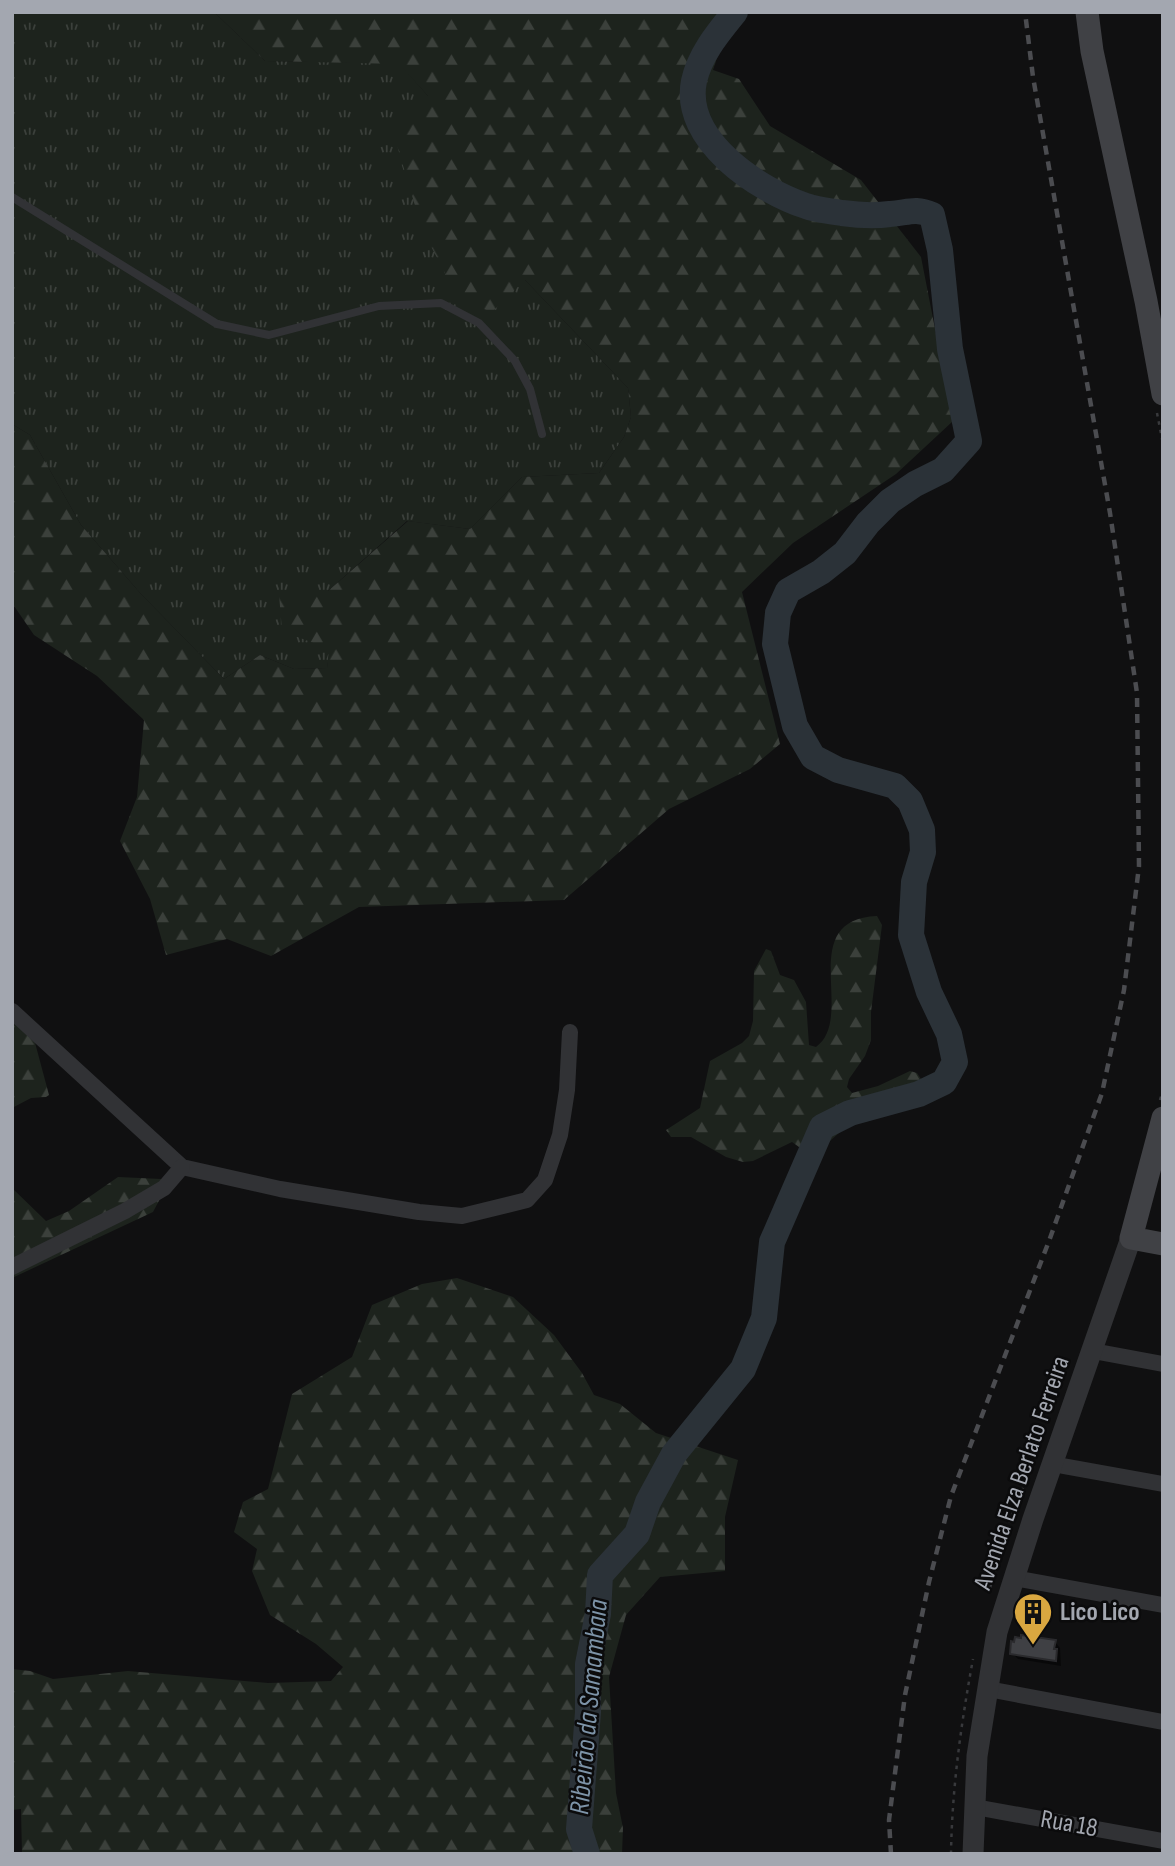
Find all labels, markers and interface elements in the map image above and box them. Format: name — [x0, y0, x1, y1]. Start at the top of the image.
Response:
street label: Avenida Elza Berlato Ferreira — [967, 1352, 1077, 1595]
building icon: Lico Lico — [1012, 1591, 1054, 1646]
water label: Ribeirão da Samambaia — [563, 1597, 615, 1816]
place label: Lico Lico — [1060, 1597, 1140, 1628]
street label: Rua 18 — [1038, 1804, 1100, 1844]

